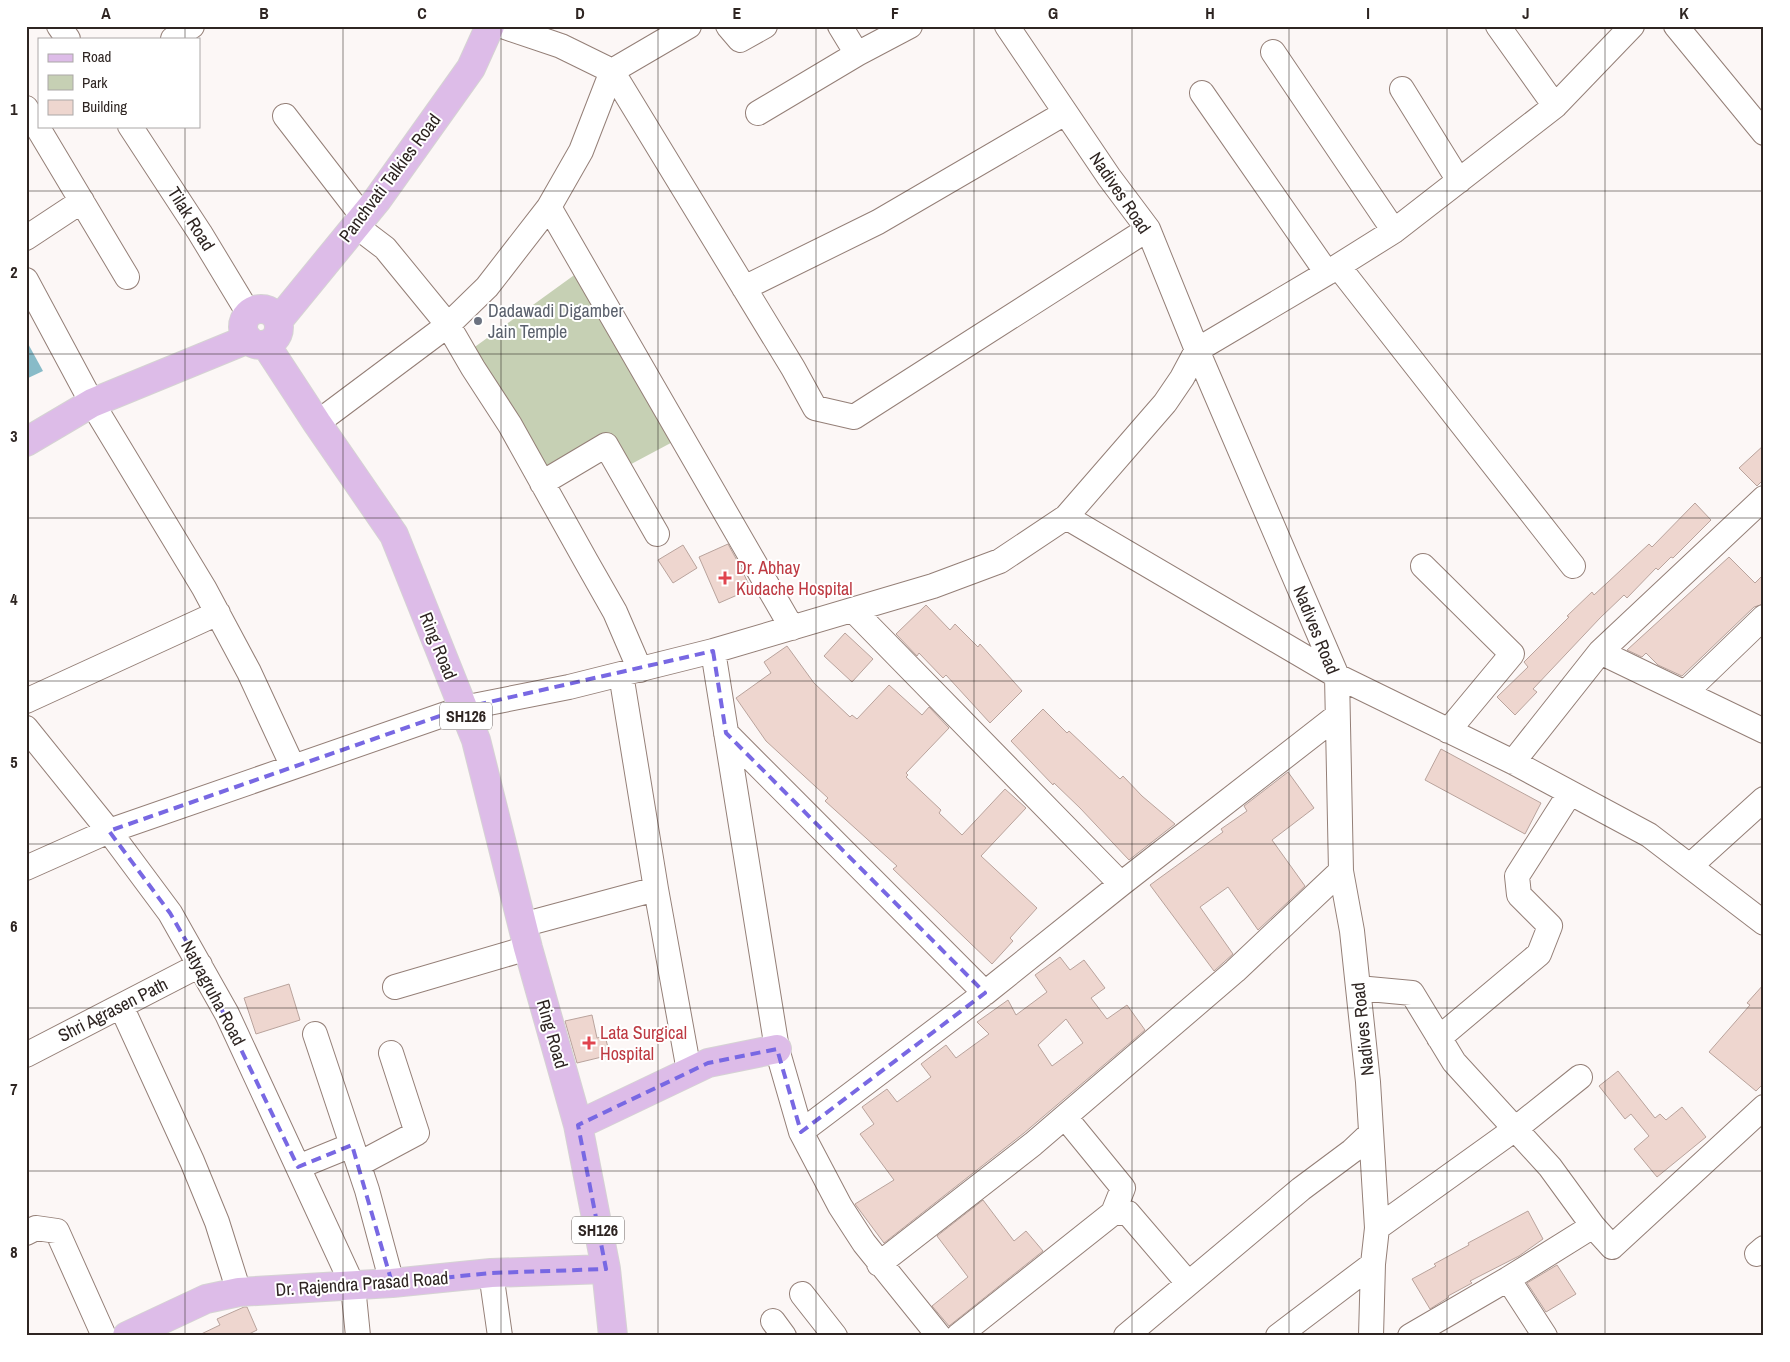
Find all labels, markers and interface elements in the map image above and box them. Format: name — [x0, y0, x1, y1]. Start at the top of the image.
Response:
text: A — [101, 2, 111, 24]
text: B — [259, 2, 269, 24]
text: C — [417, 2, 427, 24]
text: D — [575, 2, 585, 24]
text: E — [733, 2, 742, 24]
text: F — [891, 2, 899, 24]
text: G — [1048, 2, 1058, 24]
text: H — [1205, 2, 1215, 24]
text: I — [1366, 2, 1370, 24]
text: J — [1522, 2, 1530, 24]
text: K — [1679, 2, 1689, 24]
legend — [38, 38, 200, 128]
text: Road — [82, 46, 111, 67]
text: Park — [82, 72, 108, 93]
text: Building — [82, 96, 127, 117]
text: 1 — [10, 98, 18, 120]
street label: Panchvati Talkies Road — [333, 108, 446, 247]
street label: Nadives Road — [1084, 147, 1157, 238]
street label: Tilak Road — [162, 182, 221, 255]
text: 2 — [10, 261, 18, 283]
place label: Dadawadi Digamber Jain Temple — [488, 298, 623, 344]
marker: Dadawadi Digamber Jain Temple — [472, 315, 484, 327]
text: 3 — [10, 425, 18, 447]
place label: Dr. Abhay Kudache Hospital — [736, 555, 853, 601]
marker: Dr. Abhay Kudache Hospital — [718, 571, 732, 585]
street label: Nadives Road — [1287, 582, 1346, 678]
text: 4 — [10, 588, 18, 610]
street label: Ring Road — [414, 608, 463, 683]
road number: SH126 — [440, 702, 492, 729]
text: 5 — [10, 751, 18, 773]
text: 6 — [10, 915, 18, 937]
street label: Natyagruha Road — [175, 936, 252, 1050]
street label: Shri Agrasen Path — [54, 971, 172, 1048]
street label: Nadives Road — [1345, 981, 1380, 1077]
street label: Ring Road — [531, 997, 574, 1071]
place label: Lata Surgical Hospital — [600, 1020, 687, 1066]
marker: Lata Surgical Hospital — [582, 1036, 596, 1050]
text: 7 — [10, 1078, 18, 1100]
road number: SH126 — [572, 1216, 624, 1244]
text: 8 — [10, 1241, 18, 1263]
street label: Dr. Rajendra Prasad Road — [275, 1265, 449, 1302]

